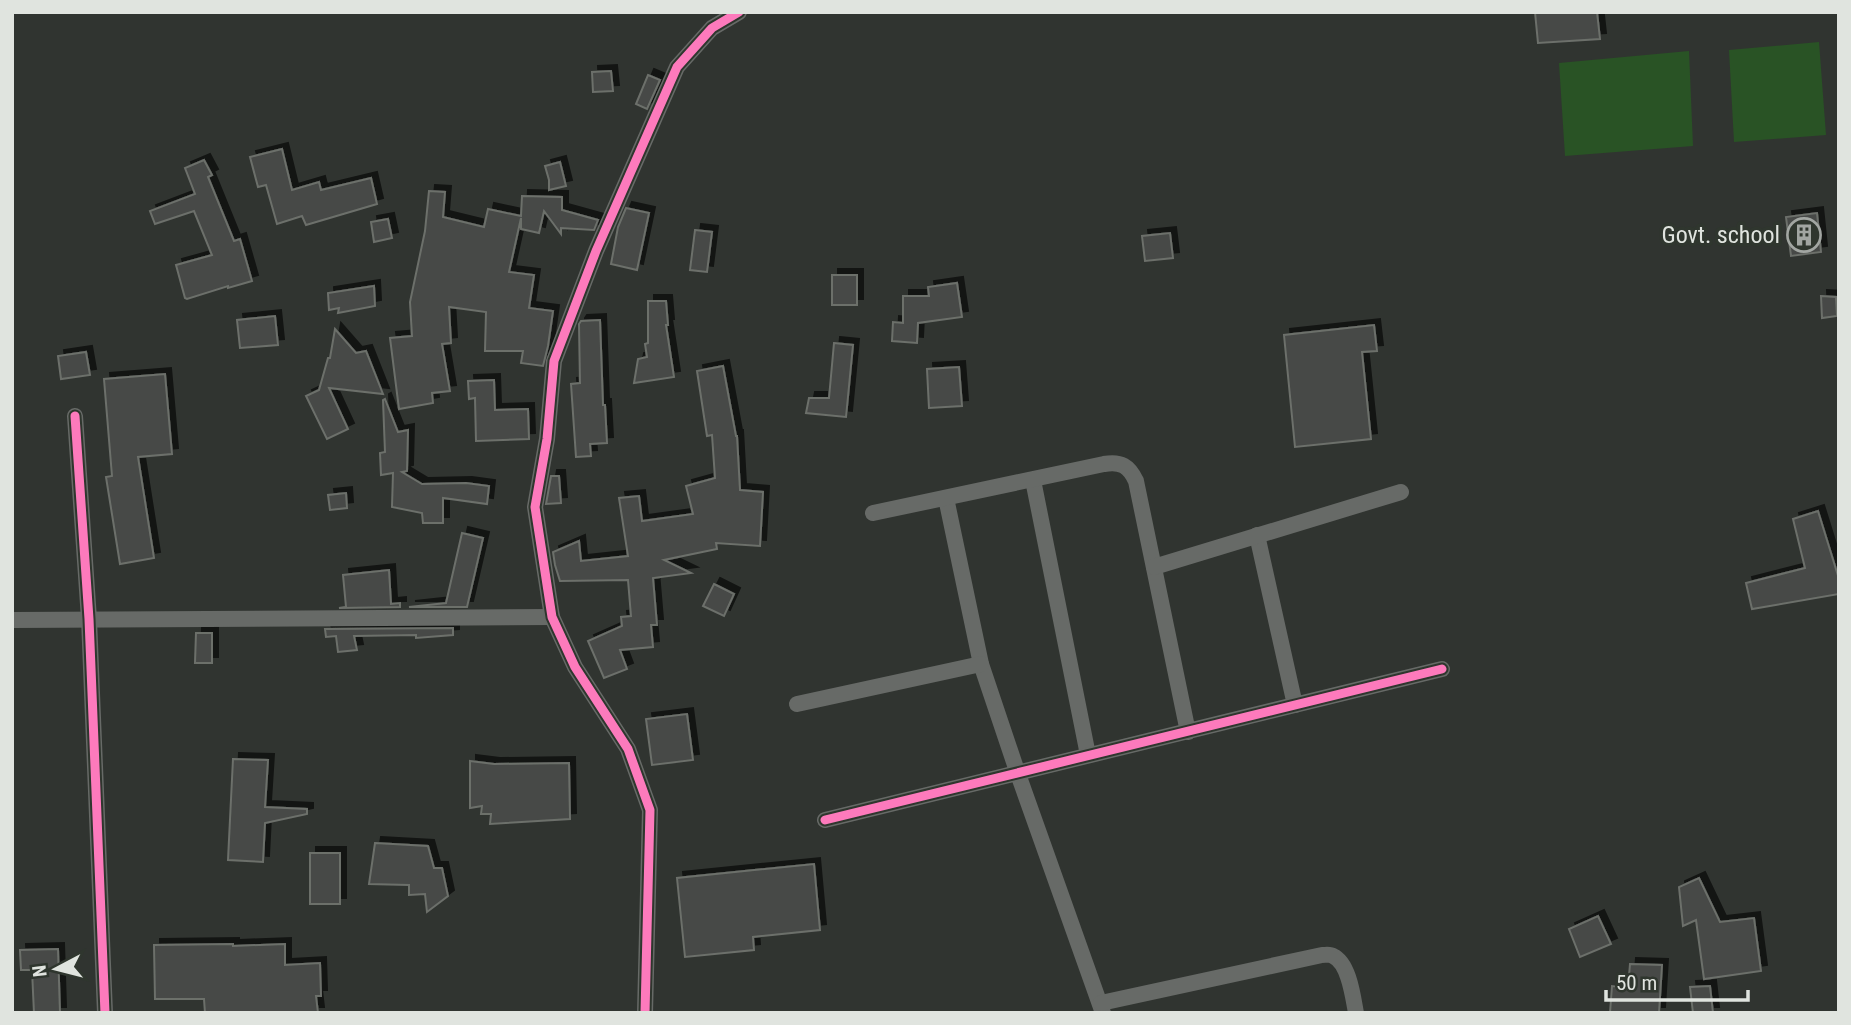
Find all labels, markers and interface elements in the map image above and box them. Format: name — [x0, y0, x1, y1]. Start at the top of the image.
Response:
building icon: Govt. school — [1785, 216, 1823, 254]
place label: Govt. school — [1662, 221, 1780, 249]
north arrow — [21, 934, 91, 1004]
scale bar — [1606, 958, 1748, 1002]
text: N — [27, 964, 52, 978]
text: 50 m — [1616, 971, 1657, 995]

